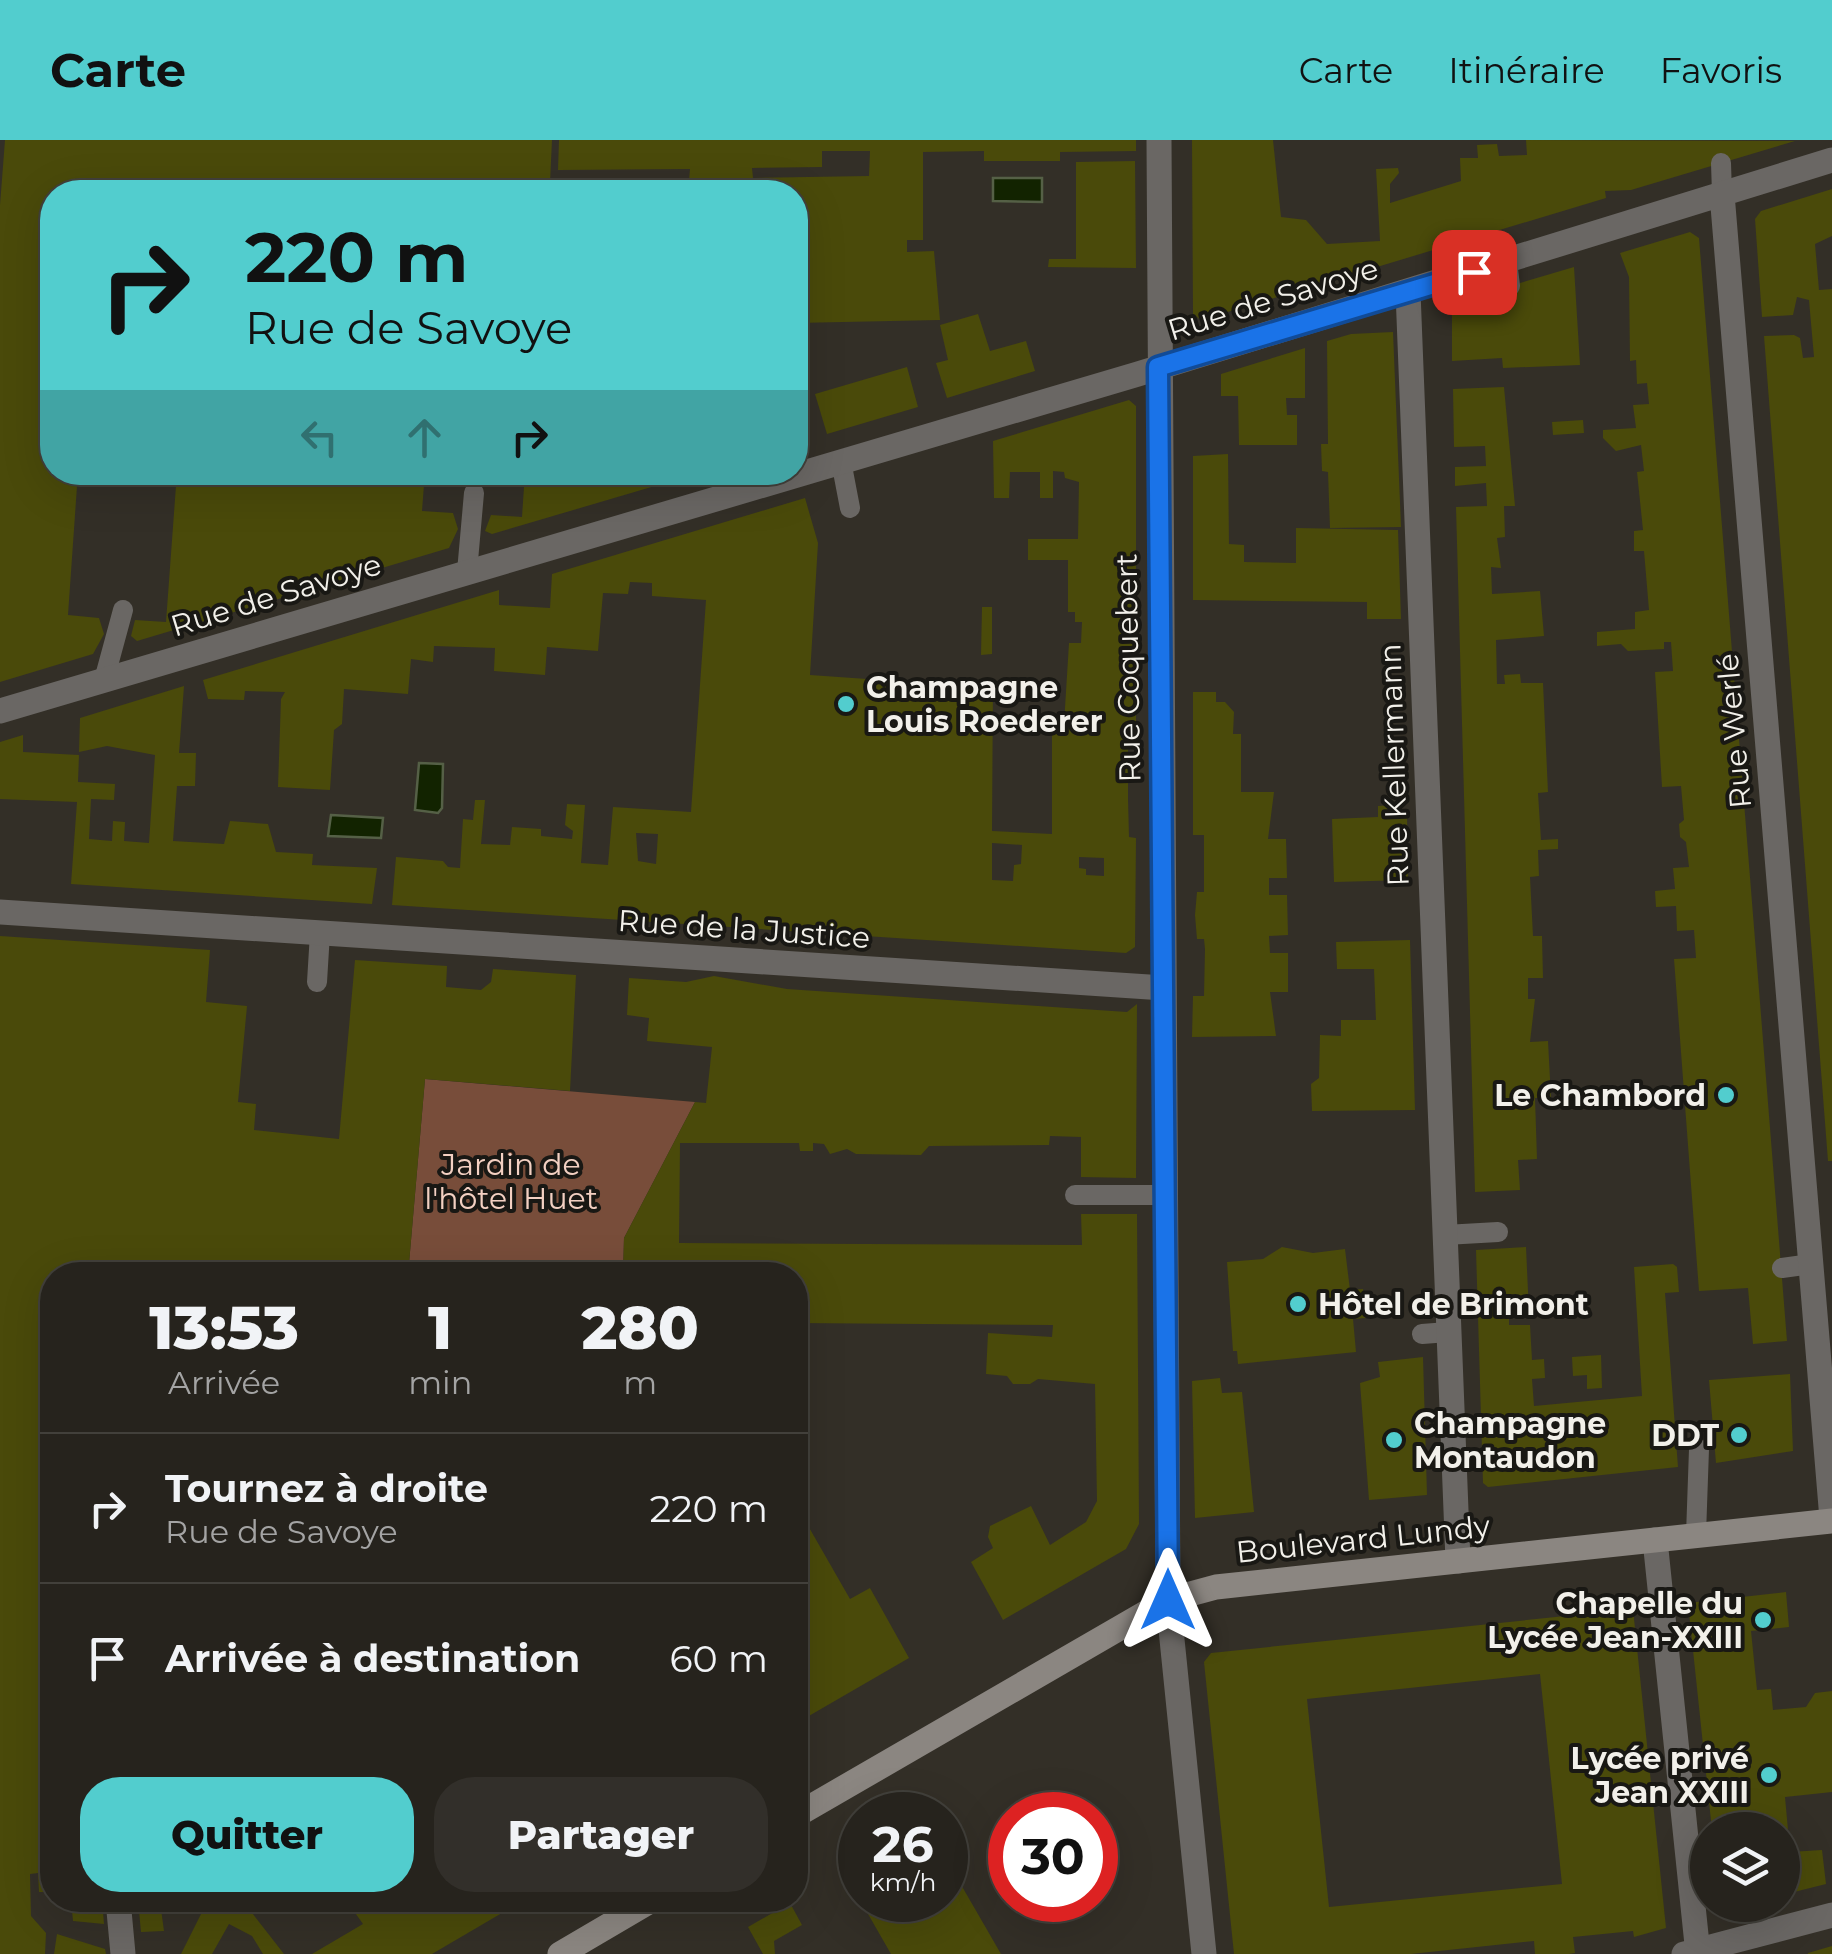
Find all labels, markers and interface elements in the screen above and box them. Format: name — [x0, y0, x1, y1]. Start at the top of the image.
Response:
text: Carte — [50, 41, 186, 99]
text: Carte — [1299, 49, 1393, 92]
text: Itinéraire — [1448, 49, 1605, 92]
text: Favoris — [1660, 49, 1782, 92]
text: 220 m — [245, 214, 468, 300]
icon: right — [80, 220, 210, 350]
pin — [1432, 230, 1517, 315]
icon: arrive — [1447, 245, 1502, 300]
street label: Rue de Savoye — [1163, 249, 1383, 349]
text: Rue de Savoye — [245, 300, 572, 355]
icon: left — [292, 410, 347, 465]
icon: ahead — [397, 410, 452, 465]
icon: right — [502, 410, 557, 465]
street label: Rue de Savoye — [166, 545, 386, 645]
street label: Rue Coquebert — [1108, 553, 1148, 783]
street label: Rue Kellermann — [1371, 643, 1417, 887]
street label: Rue Werlé — [1709, 652, 1759, 810]
place label: Champagne Louis Roederer — [866, 669, 1103, 740]
marker: Champagne Louis Roederer — [835, 693, 857, 715]
street label: Rue de la Justice — [617, 902, 871, 956]
place label: Le Chambord — [1494, 1077, 1706, 1114]
marker: Le Chambord — [1715, 1084, 1737, 1106]
park label: Jardin de l'hôtel Huet — [424, 1146, 598, 1217]
place label: Hôtel de Brimont — [1318, 1286, 1589, 1323]
text: 13:53 — [149, 1291, 299, 1364]
text: 1 — [428, 1291, 452, 1364]
text: 280 — [582, 1291, 699, 1364]
marker: Hôtel de Brimont — [1287, 1293, 1309, 1315]
text: Arrivée — [168, 1363, 280, 1402]
text: min — [408, 1363, 472, 1402]
text: m — [623, 1363, 657, 1402]
place label: Champagne Montaudon — [1414, 1405, 1606, 1476]
place label: DDT — [1651, 1417, 1719, 1454]
marker: DDT — [1728, 1424, 1750, 1446]
marker: Champagne Montaudon — [1383, 1429, 1405, 1451]
text: Tournez à droite — [165, 1465, 488, 1512]
icon: right — [80, 1481, 135, 1536]
text: 220 m — [649, 1485, 768, 1532]
street label: Boulevard Lundy — [1234, 1507, 1492, 1571]
text: Rue de Savoye — [165, 1512, 398, 1551]
position arrow — [1116, 1548, 1220, 1652]
place label: Chapelle du Lycée Jean-XXIII — [1487, 1585, 1743, 1656]
marker: Chapelle du Lycée Jean-XXIII — [1752, 1609, 1774, 1631]
icon: arrive — [80, 1631, 135, 1686]
text: Arrivée à destination — [165, 1635, 580, 1682]
text: 60 m — [669, 1635, 768, 1682]
place label: Lycée privé Jean XXIII — [1571, 1740, 1749, 1811]
marker: Lycée privé Jean XXIII — [1758, 1764, 1780, 1786]
button: Quitter — [80, 1777, 414, 1892]
button: Partager — [434, 1777, 768, 1892]
speed limit sign: 30 — [988, 1792, 1118, 1922]
map controls — [1690, 1812, 1800, 1922]
button: layers — [1690, 1812, 1800, 1922]
text: 26 — [872, 1814, 934, 1875]
text: km/h — [870, 1867, 936, 1897]

